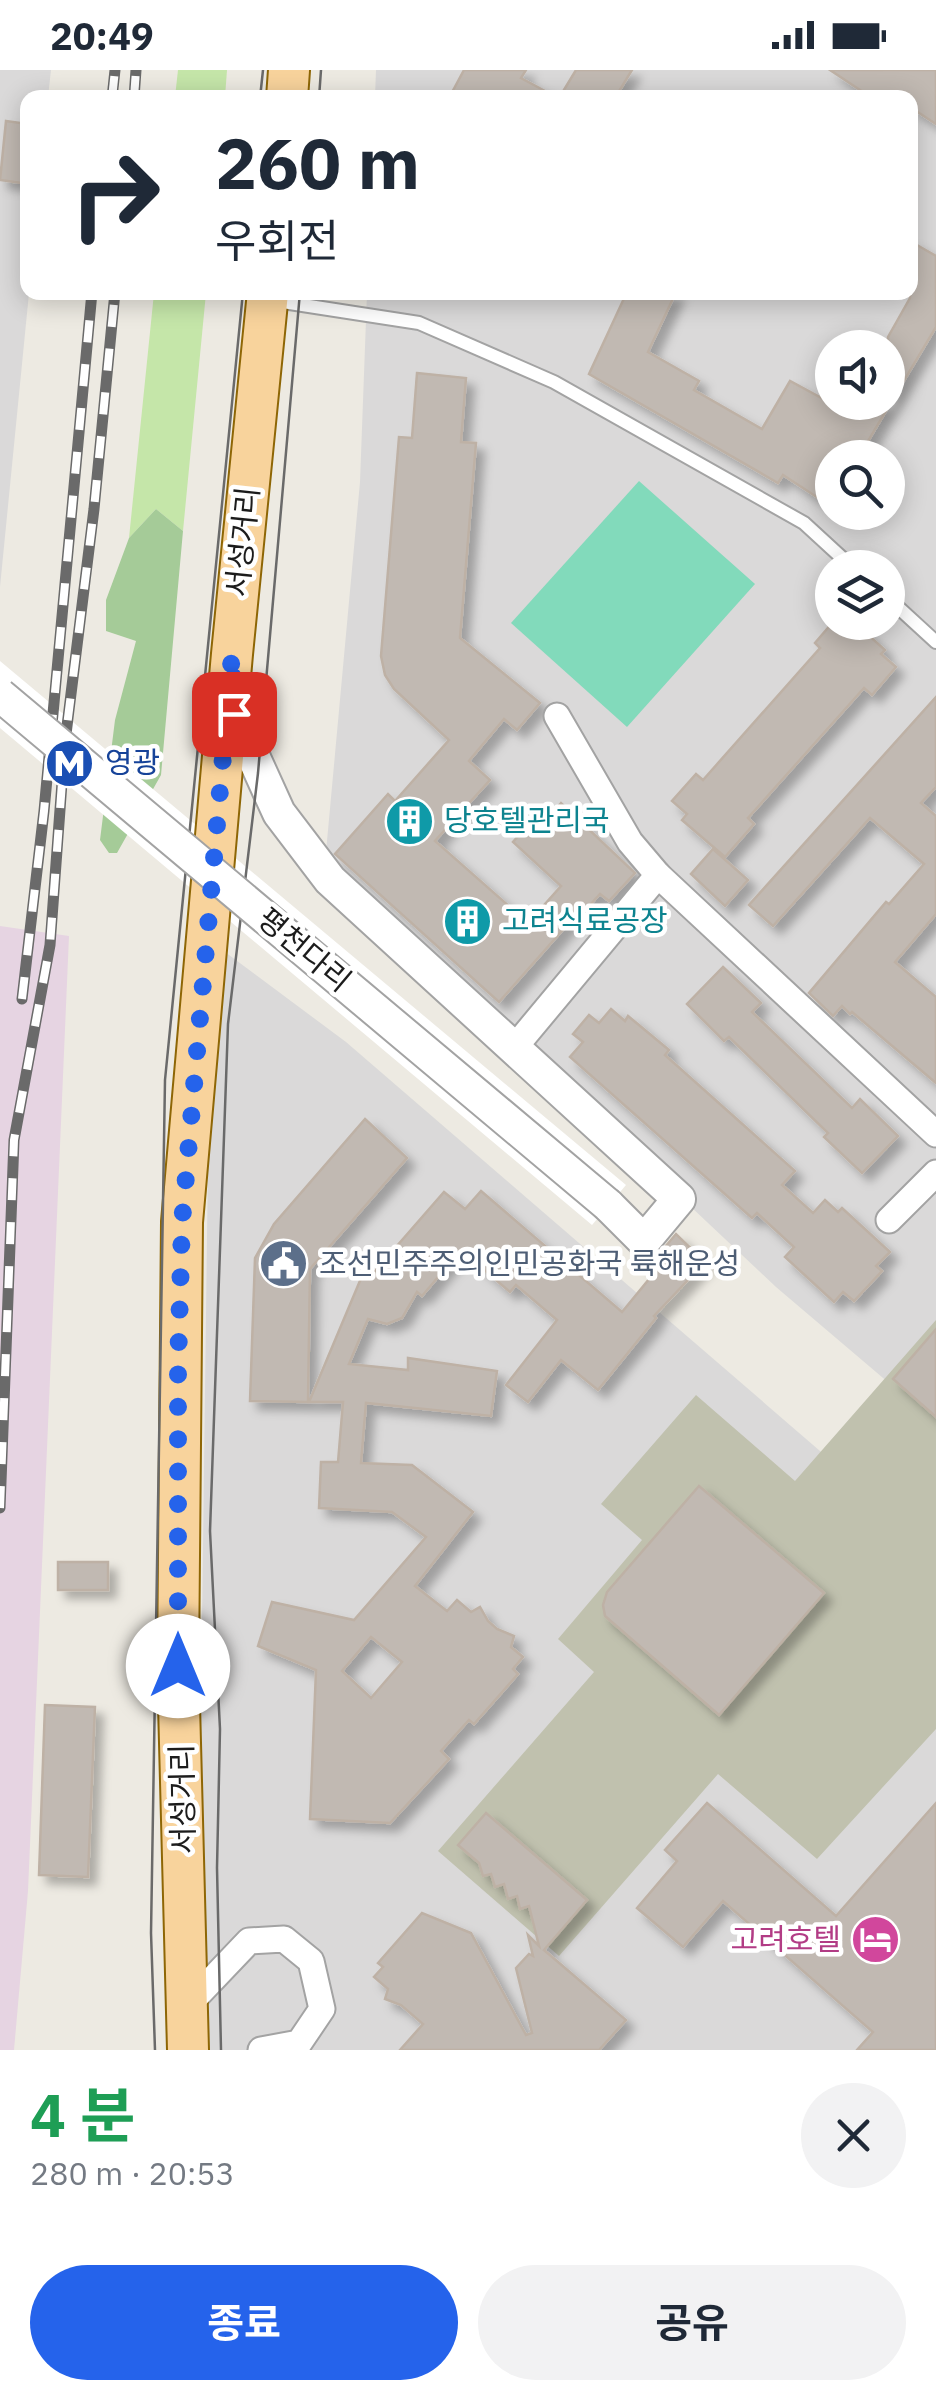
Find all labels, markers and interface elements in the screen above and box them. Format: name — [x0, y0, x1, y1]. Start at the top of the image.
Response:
text: 20:49 — [50, 11, 154, 60]
text: 260 m — [215, 117, 420, 208]
icon: right — [50, 130, 180, 260]
text: 우회전 — [215, 211, 339, 269]
map controls — [815, 330, 905, 640]
button: sound — [815, 330, 905, 420]
button: search — [815, 440, 905, 530]
street label: 서성거리 — [216, 485, 267, 599]
button: layers — [815, 550, 905, 640]
pin — [192, 672, 277, 757]
icon: arrive — [207, 687, 262, 742]
metro station icon: 영광 — [44, 737, 96, 789]
place label: 영광 — [105, 742, 160, 781]
building icon: 당호텔관리국 — [383, 795, 435, 847]
place label: 당호텔관리국 — [444, 800, 610, 839]
building icon: 고려식료공장 — [441, 895, 493, 947]
street label: 평천다리 — [250, 898, 360, 999]
place label: 고려식료공장 — [502, 900, 668, 939]
public building icon: 조선민주주의인민공화국 륙해운성 — [258, 1238, 310, 1290]
place label: 조선민주주의인민공화국 륙해운성 — [319, 1243, 740, 1282]
position arrow — [126, 1614, 230, 1718]
street label: 서성거리 — [161, 1743, 202, 1855]
hotel icon: 고려호텔 — [850, 1914, 902, 1966]
place label: 고려호텔 — [731, 1919, 841, 1958]
text: 4 분 — [30, 2075, 135, 2154]
button: close — [801, 2083, 906, 2188]
text: 280 m · 20:53 — [30, 2152, 235, 2194]
button: 종료 — [30, 2265, 458, 2380]
button: 공유 — [478, 2265, 906, 2380]

